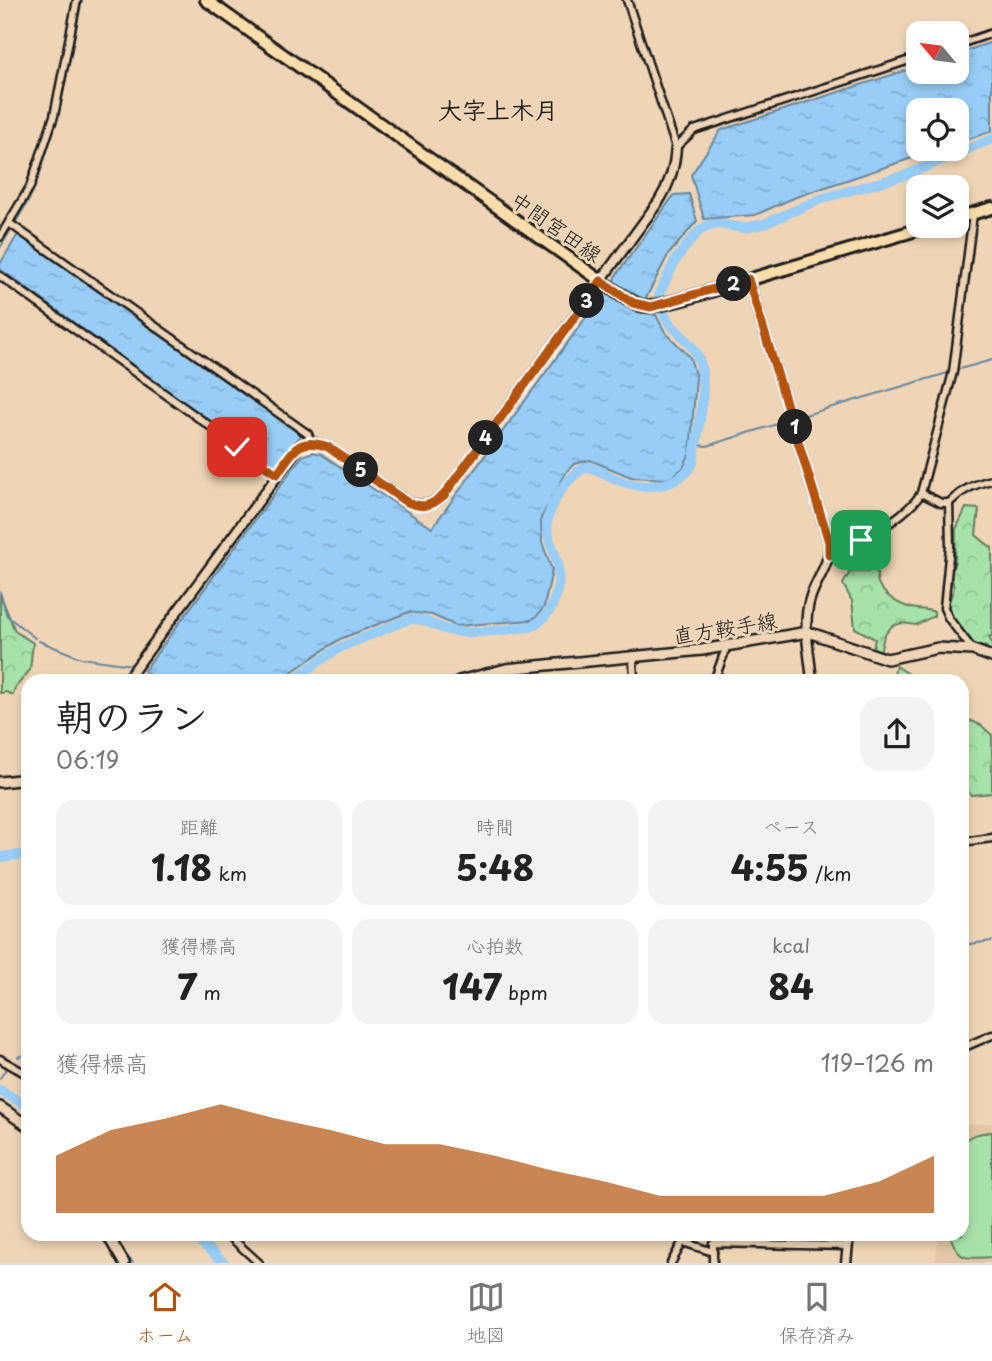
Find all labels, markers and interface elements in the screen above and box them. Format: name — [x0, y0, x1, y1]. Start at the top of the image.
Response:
north arrow — [906, 21, 970, 84]
map controls — [906, 21, 969, 238]
district label: 大字上木月 — [438, 91, 558, 127]
button: locate — [906, 98, 969, 161]
button: layers — [906, 175, 969, 238]
street label: 中間宮田線 — [505, 183, 609, 269]
pin: 2 — [716, 266, 752, 302]
text: 2 — [727, 269, 740, 297]
pin: 3 — [570, 284, 604, 318]
text: 3 — [580, 286, 593, 314]
pin: 1 — [778, 410, 812, 444]
text: 1 — [790, 412, 799, 440]
pin — [207, 417, 267, 477]
pin: 4 — [468, 420, 504, 456]
text: 4 — [479, 423, 492, 451]
icon: check — [218, 428, 256, 466]
pin: 5 — [344, 452, 378, 488]
text: 5 — [354, 455, 367, 483]
pin — [831, 510, 891, 570]
icon: arrive — [842, 521, 880, 559]
street label: 直方鞍手線 — [671, 603, 779, 651]
text: 朝のラン — [56, 687, 208, 744]
button: share — [860, 697, 934, 771]
text: 06:19 — [56, 742, 119, 777]
text: 距離 — [180, 812, 218, 840]
text: 時間 — [476, 812, 514, 840]
text: ペース — [763, 812, 819, 840]
text: 1.18 — [151, 840, 212, 893]
text: 5:48 — [456, 840, 534, 893]
text: 4:55 — [730, 840, 809, 893]
text: km — [212, 859, 247, 887]
text: /km — [809, 859, 852, 887]
text: 獲得標高 — [161, 931, 237, 959]
text: 心拍数 — [466, 931, 524, 959]
text: kcal — [772, 931, 810, 959]
text: 7 — [177, 959, 197, 1012]
text: 147 — [442, 959, 502, 1012]
text: 84 — [768, 959, 814, 1012]
text: m — [197, 978, 221, 1006]
text: bpm — [502, 978, 548, 1006]
text: 獲得標高 — [56, 1045, 148, 1080]
text: 119–126 m — [820, 1045, 934, 1080]
tab: ホーム — [137, 1278, 193, 1348]
tab: 地図 — [467, 1278, 505, 1348]
tab: 保存済み — [779, 1278, 855, 1348]

